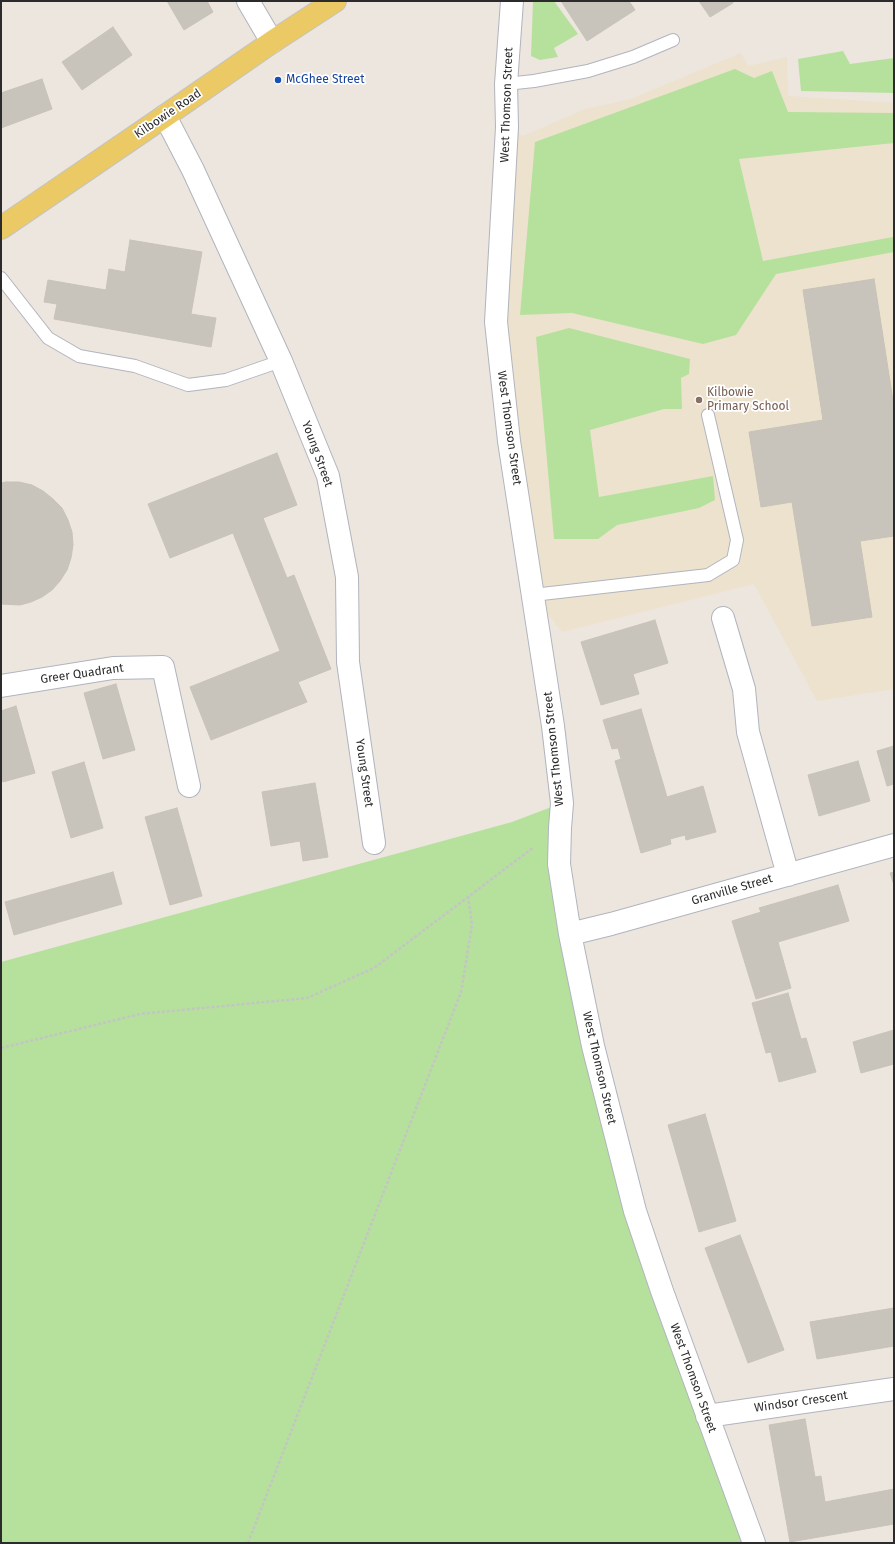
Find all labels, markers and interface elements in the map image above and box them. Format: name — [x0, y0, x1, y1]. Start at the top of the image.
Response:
street label: West Thomson Street — [498, 47, 516, 163]
place label: McGhee Street — [286, 73, 364, 87]
marker: McGhee Street — [273, 75, 283, 85]
street label: Kilbowie Road — [132, 86, 204, 142]
street label: West Thomson Street — [494, 370, 524, 486]
place label: Kilbowie Primary School — [707, 386, 789, 414]
marker: Kilbowie Primary School — [694, 395, 704, 405]
street label: Young Street — [298, 419, 336, 489]
street label: Greer Quadrant — [39, 661, 125, 687]
street label: West Thomson Street — [541, 691, 567, 807]
street label: Young Street — [352, 738, 376, 808]
street label: Granville Street — [690, 872, 774, 908]
street label: West Thomson Street — [579, 1010, 619, 1126]
street label: West Thomson Street — [667, 1321, 719, 1435]
street label: Windsor Crescent — [753, 1388, 849, 1416]

